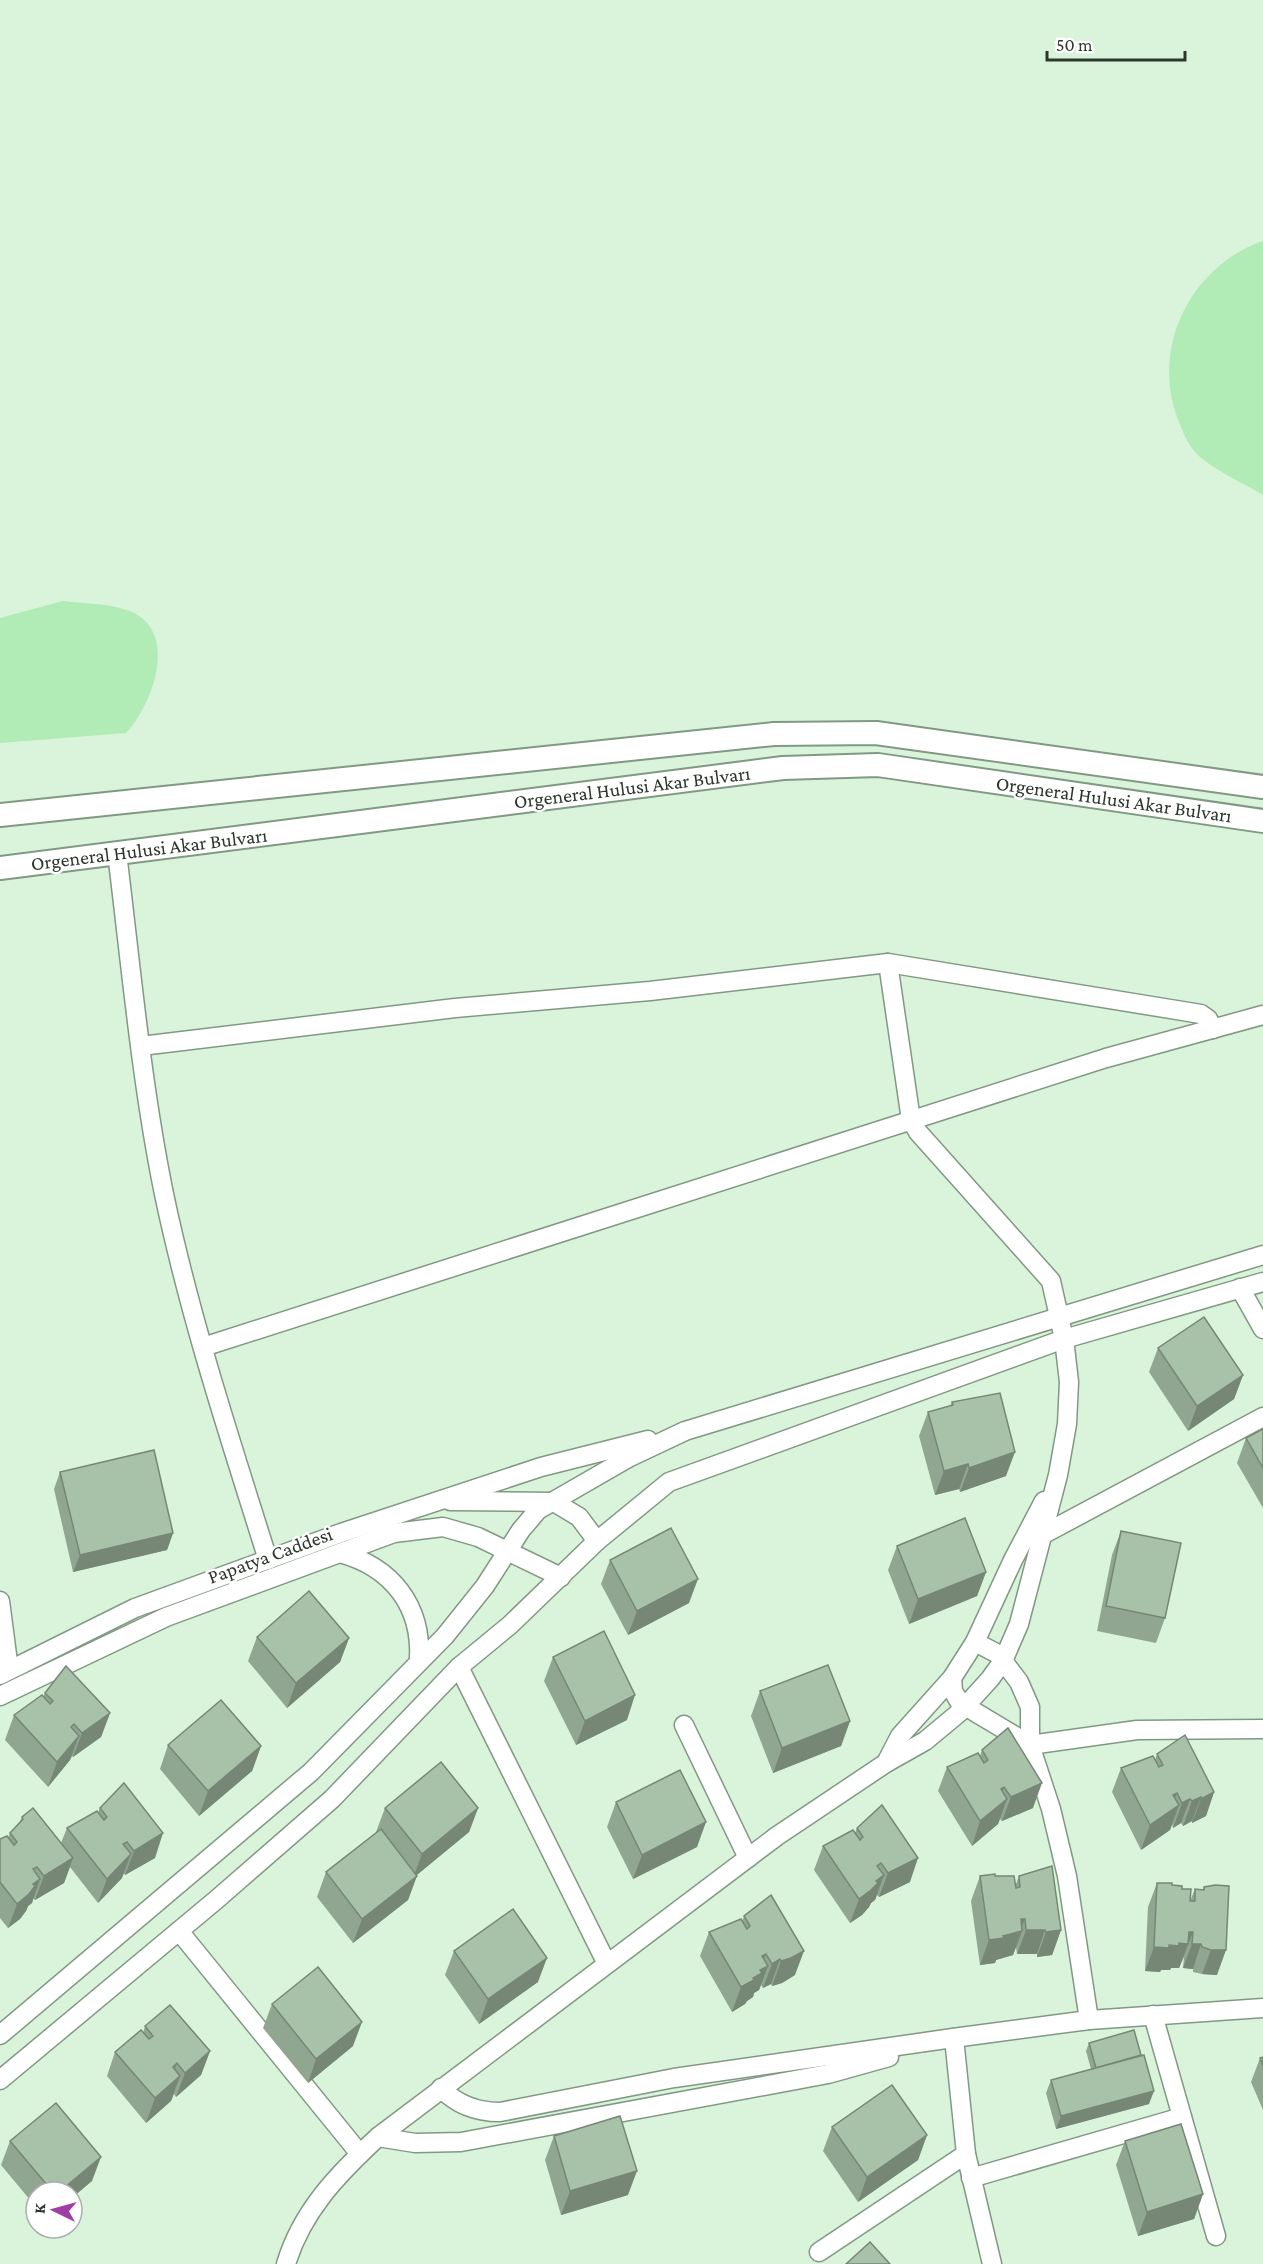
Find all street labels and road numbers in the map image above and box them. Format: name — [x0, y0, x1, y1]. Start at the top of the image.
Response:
street label: Orgeneral Hulusi Akar Bulvarı — [513, 762, 752, 813]
street label: Orgeneral Hulusi Akar Bulvarı — [995, 772, 1233, 827]
street label: Orgeneral Hulusi Akar Bulvarı — [30, 824, 269, 875]
street label: Papatya Caddesi — [205, 1522, 336, 1589]

